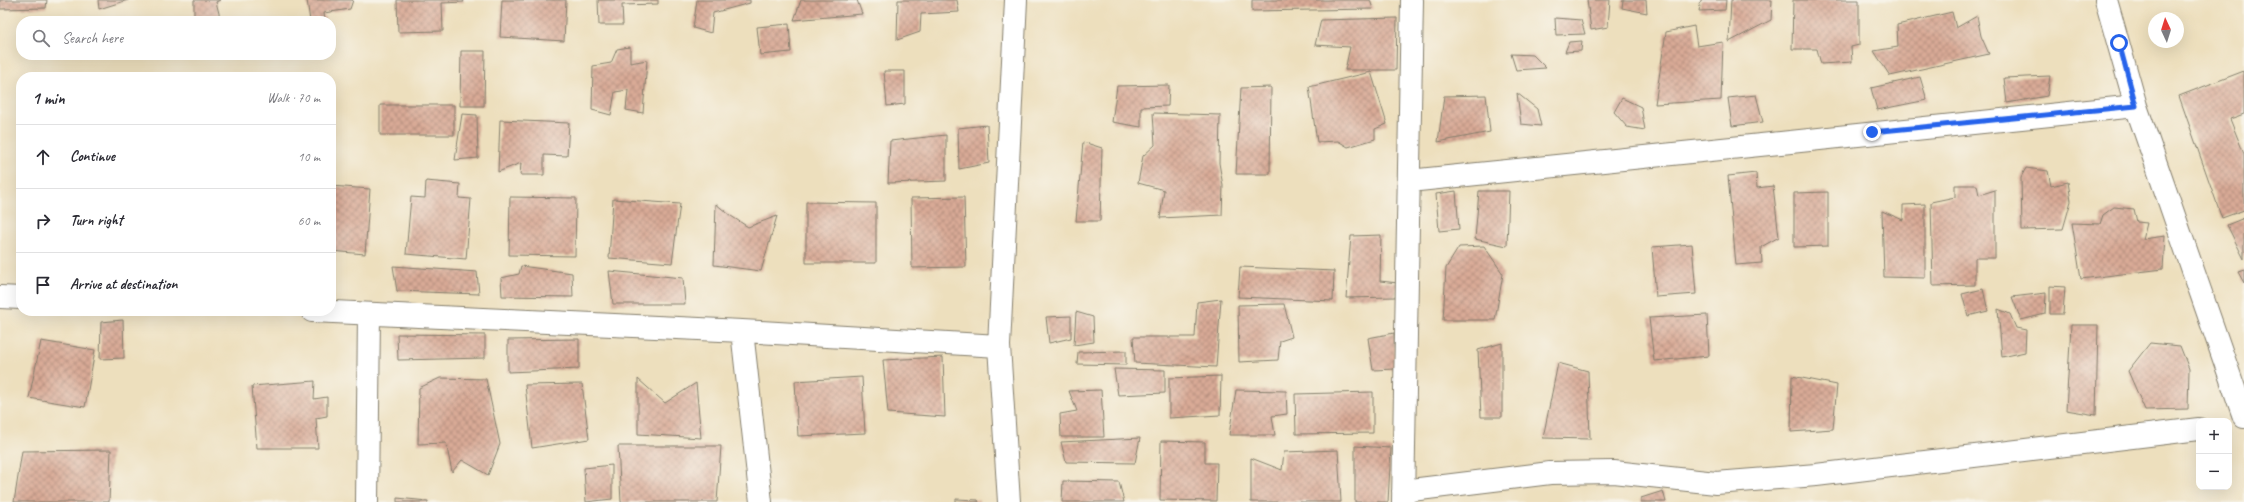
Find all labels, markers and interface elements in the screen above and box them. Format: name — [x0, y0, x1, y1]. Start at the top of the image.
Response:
north arrow — [2148, 12, 2184, 48]
search box — [16, 16, 336, 60]
icon: search — [30, 27, 52, 49]
text: Search here — [62, 29, 123, 48]
route start — [2110, 34, 2128, 52]
text: 1 min — [32, 88, 65, 109]
text: Walk · 70 m — [267, 90, 320, 106]
route end — [1863, 123, 1881, 141]
icon: ahead — [32, 146, 54, 168]
text: Continue — [70, 147, 115, 166]
text: 10 m — [298, 149, 320, 165]
icon: right — [32, 210, 54, 232]
text: Turn right — [70, 211, 123, 230]
text: 60 m — [298, 213, 320, 229]
icon: arrive — [32, 274, 54, 296]
text: Arrive at destination — [70, 275, 177, 294]
map controls — [2196, 418, 2232, 490]
button: + — [2196, 418, 2232, 454]
button: − — [2196, 454, 2232, 490]

